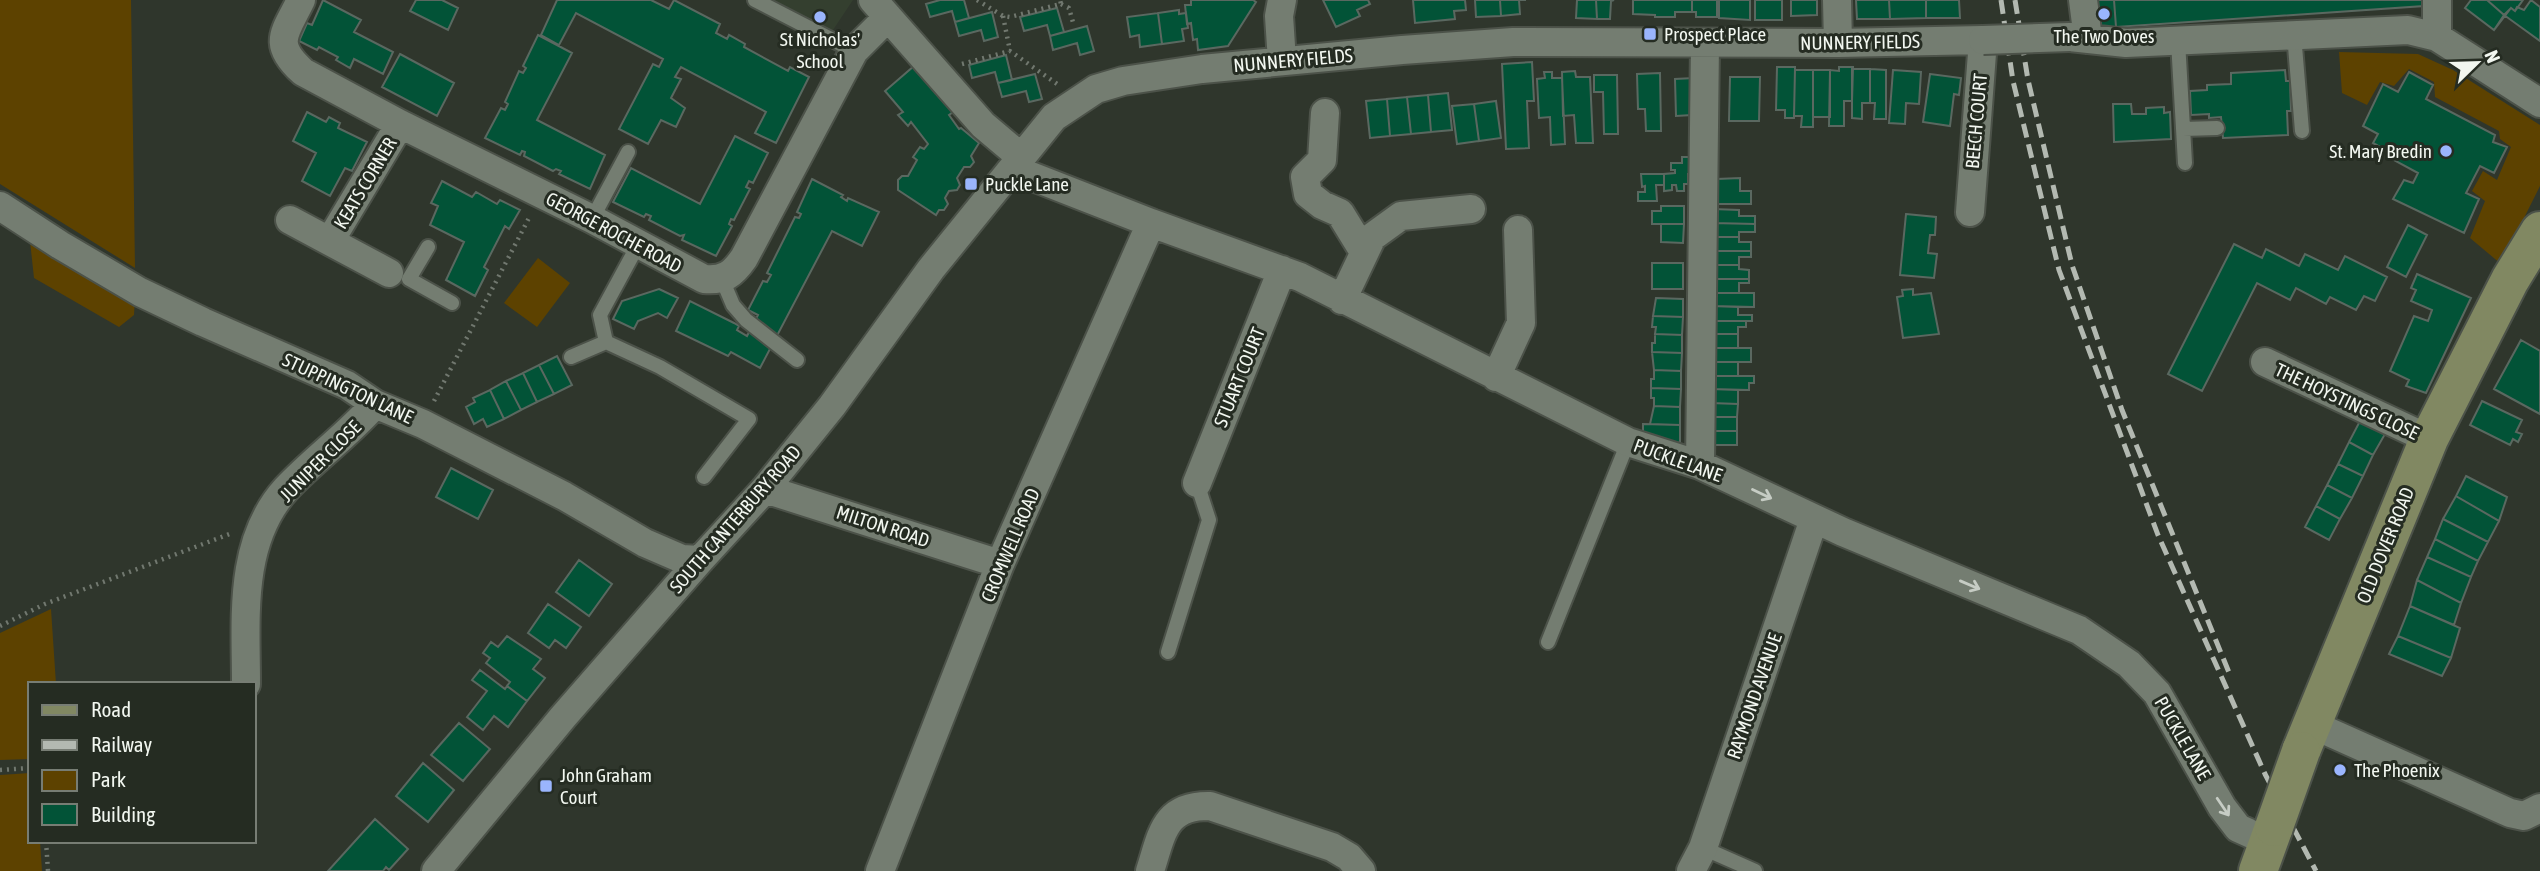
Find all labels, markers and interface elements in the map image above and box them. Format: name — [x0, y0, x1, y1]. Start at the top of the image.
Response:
marker: The Two Doves — [2096, 6, 2112, 22]
marker: St Nicholas' School — [812, 9, 828, 25]
place label: Prospect Place — [1664, 23, 1766, 45]
place label: The Two Doves — [2053, 25, 2155, 47]
marker: Prospect Place — [1642, 26, 1658, 42]
place label: St Nicholas' School — [780, 28, 860, 72]
north arrow — [2442, 28, 2512, 98]
street label: NUNNERY FIELDS — [1800, 30, 1920, 54]
street label: NUNNERY FIELDS — [1232, 44, 1354, 76]
text: N — [2480, 47, 2505, 66]
street label: BEECH COURT — [1961, 72, 1991, 170]
street label: KEATS CORNER — [329, 133, 401, 233]
place label: St. Mary Bredin — [2329, 140, 2432, 162]
marker: St. Mary Bredin — [2438, 143, 2454, 159]
place label: Puckle Lane — [985, 173, 1069, 195]
marker: Puckle Lane — [963, 176, 979, 192]
street label: GEORGE ROCHE ROAD — [542, 187, 686, 277]
street label: STUART COURT — [1209, 323, 1269, 430]
street label: STUPPINGTON LANE — [279, 348, 417, 428]
street label: THE HOYSTINGS CLOSE — [2272, 358, 2422, 444]
street label: JUNIPER CLOSE — [275, 416, 365, 506]
street label: PUCKLE LANE — [1631, 434, 1725, 486]
street label: SOUTH CANTERBURY ROAD — [665, 441, 805, 597]
street label: OLD DOVER ROAD — [2352, 484, 2418, 606]
street label: CROMWELL ROAD — [976, 485, 1044, 605]
one-way arrow — [1751, 488, 1772, 501]
street label: MILTON ROAD — [834, 501, 932, 551]
one-way arrow — [1959, 579, 1981, 592]
street label: RAYMOND AVENUE — [1722, 630, 1786, 762]
legend — [28, 682, 256, 843]
street label: PUCKLE LANE — [2150, 692, 2216, 784]
text: Road — [91, 697, 131, 721]
text: Railway — [91, 732, 153, 756]
place label: The Phoenix — [2354, 759, 2440, 781]
marker: The Phoenix — [2332, 762, 2348, 778]
place label: John Graham Court — [560, 764, 652, 808]
text: Park — [91, 767, 126, 791]
marker: John Graham Court — [538, 778, 554, 794]
one-way arrow — [2216, 796, 2230, 816]
text: Building — [91, 802, 155, 826]

